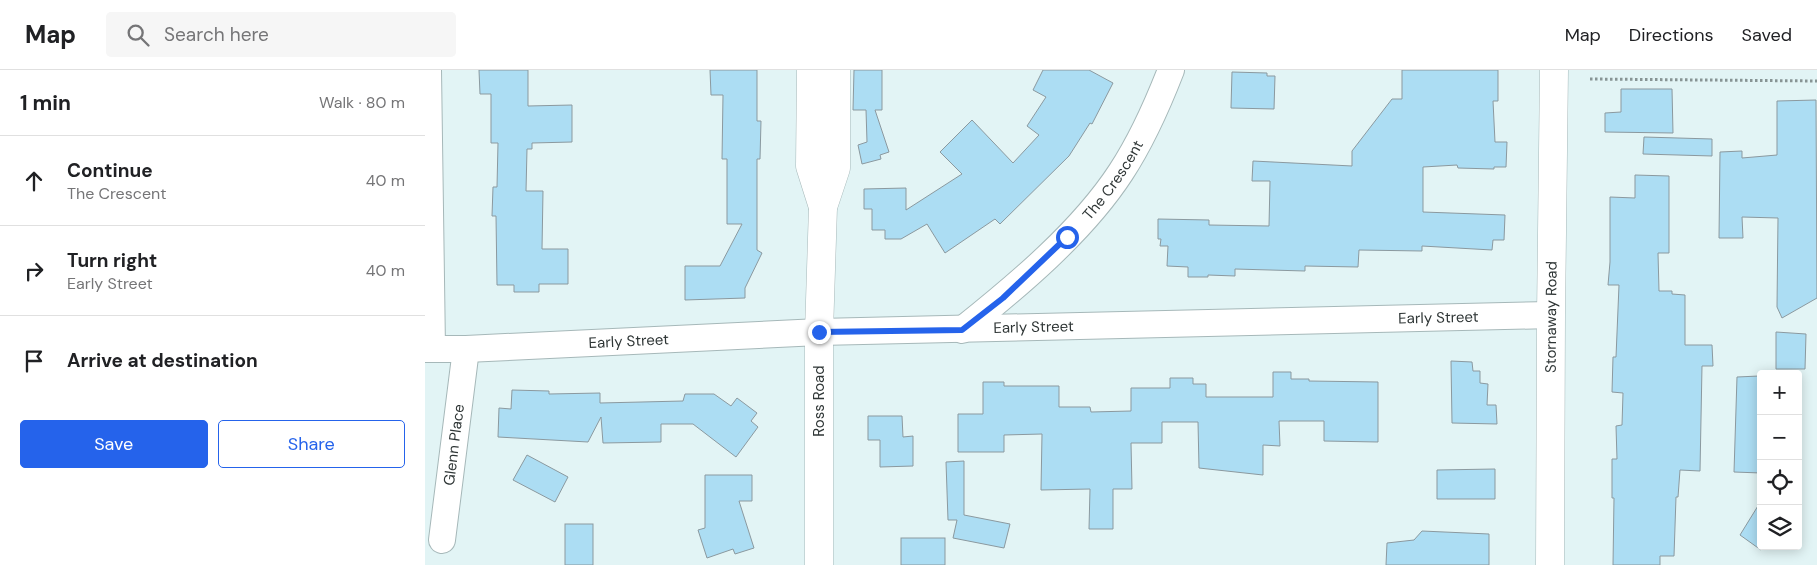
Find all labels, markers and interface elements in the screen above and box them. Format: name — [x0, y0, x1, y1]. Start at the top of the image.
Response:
search box — [106, 12, 456, 57]
text: Map — [25, 19, 76, 50]
icon: search — [124, 21, 152, 49]
text: Search here — [164, 22, 269, 47]
text: Map — [1565, 23, 1601, 47]
text: Directions — [1629, 23, 1714, 47]
text: Saved — [1742, 23, 1792, 47]
text: 1 min — [20, 89, 71, 117]
text: Walk · 80 m — [319, 92, 405, 113]
street label: The Crescent — [1078, 136, 1148, 224]
text: Continue — [67, 158, 153, 183]
icon: ahead — [20, 167, 48, 195]
text: 40 m — [366, 170, 405, 191]
text: The Crescent — [67, 183, 166, 204]
route start — [1056, 226, 1079, 249]
text: Turn right — [67, 248, 157, 273]
icon: right — [20, 257, 48, 285]
text: 40 m — [366, 260, 405, 281]
street label: Stornaway Road — [1541, 261, 1562, 373]
text: Early Street — [67, 273, 153, 294]
street label: Early Street — [1398, 307, 1479, 329]
street label: Early Street — [993, 316, 1074, 338]
route end — [808, 321, 831, 344]
street label: Early Street — [588, 329, 670, 353]
icon: arrive — [20, 347, 48, 375]
text: Arrive at destination — [67, 348, 258, 373]
street label: Ross Road — [809, 365, 829, 437]
map controls — [1757, 370, 1802, 550]
button: + — [1757, 370, 1802, 415]
street label: Glenn Place — [439, 403, 469, 487]
button: − — [1757, 415, 1802, 460]
button: Save — [20, 420, 208, 468]
button: Share — [218, 420, 405, 468]
button: locate — [1757, 460, 1802, 505]
button: layers — [1757, 505, 1802, 550]

